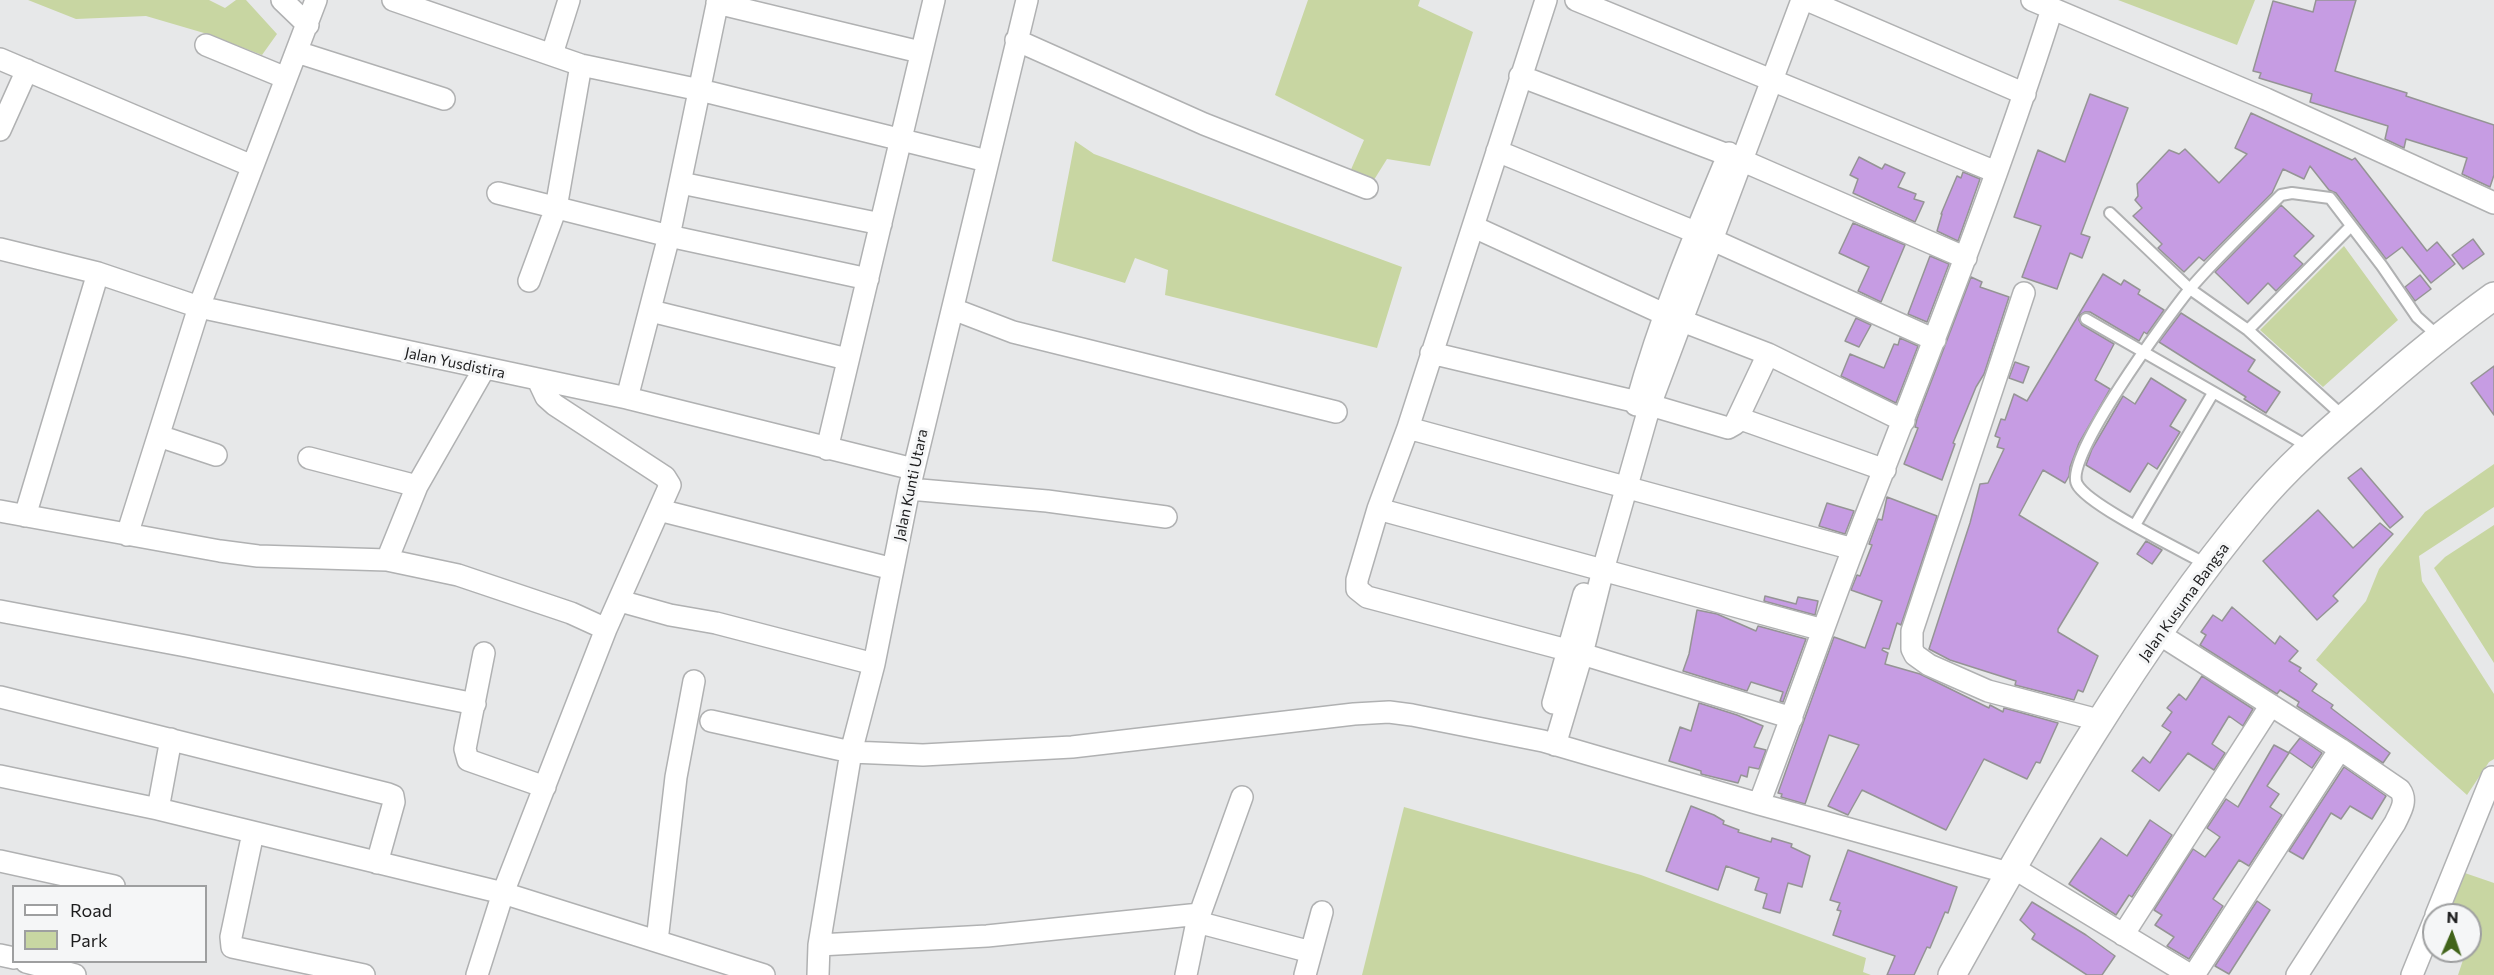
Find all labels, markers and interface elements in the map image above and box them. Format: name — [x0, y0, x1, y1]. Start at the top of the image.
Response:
street label: Jalan Yusdistira — [403, 344, 507, 382]
street label: Jalan Kunti Utara — [890, 428, 932, 542]
street label: Jalan Kusuma Bangsa — [2135, 539, 2233, 665]
legend — [12, 885, 207, 963]
text: Road — [70, 899, 112, 921]
north arrow — [2422, 903, 2482, 963]
text: N — [2446, 907, 2459, 926]
text: Park — [70, 929, 108, 951]

